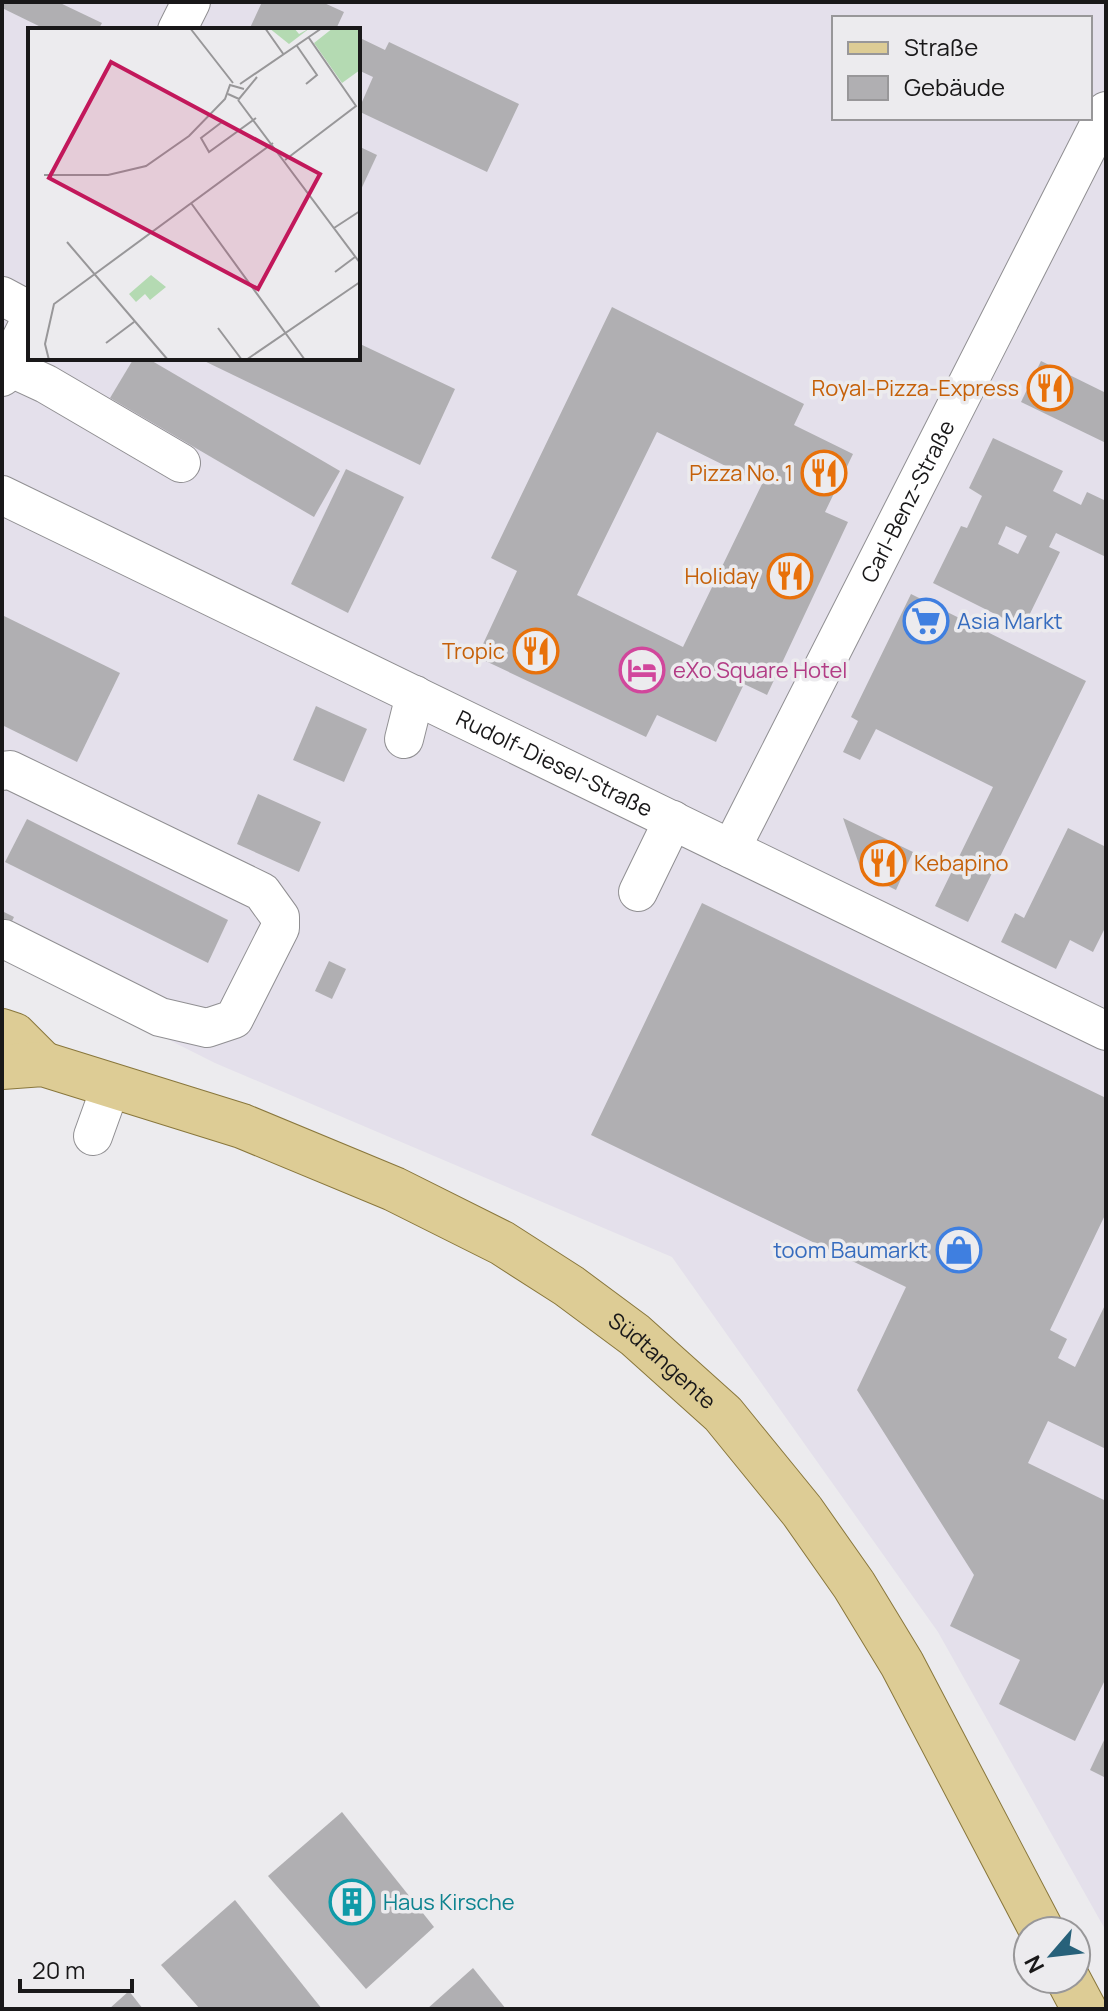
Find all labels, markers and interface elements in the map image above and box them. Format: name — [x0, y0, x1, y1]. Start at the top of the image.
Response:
legend — [832, 16, 1092, 120]
inset map — [28, 28, 360, 360]
text: Straße — [904, 30, 978, 63]
text: Gebäude — [904, 70, 1005, 103]
restaurant icon: Royal-Pizza-Express — [1026, 364, 1074, 412]
place label: Royal-Pizza-Express — [811, 373, 1019, 403]
street label: Carl-Benz-Straße — [854, 415, 962, 588]
restaurant icon: Pizza No. 1 — [800, 449, 848, 497]
place label: Pizza No. 1 — [689, 458, 793, 488]
restaurant icon: Holiday — [766, 552, 814, 600]
place label: Holiday — [684, 561, 759, 591]
supermarket icon: Asia Markt — [902, 597, 950, 645]
place label: Asia Markt — [957, 606, 1063, 636]
restaurant icon: Tropic — [512, 627, 560, 675]
place label: Tropic — [442, 636, 505, 666]
hotel icon: eXo Square Hotel — [618, 646, 666, 694]
place label: eXo Square Hotel — [673, 655, 847, 685]
street label: Rudolf-Diesel-Straße — [451, 703, 658, 824]
restaurant icon: Kebapino — [859, 839, 907, 887]
place label: Kebapino — [914, 848, 1008, 878]
shop icon: toom Baumarkt — [935, 1226, 983, 1274]
place label: toom Baumarkt — [773, 1235, 928, 1265]
street label: Südtangente — [602, 1305, 723, 1416]
building icon: Haus Kirsche — [328, 1878, 376, 1926]
place label: Haus Kirsche — [383, 1887, 515, 1917]
north arrow — [1012, 1915, 1092, 1995]
scale bar — [20, 1943, 132, 1993]
text: N — [1017, 1950, 1051, 1978]
text: 20 m — [32, 1953, 85, 1986]

